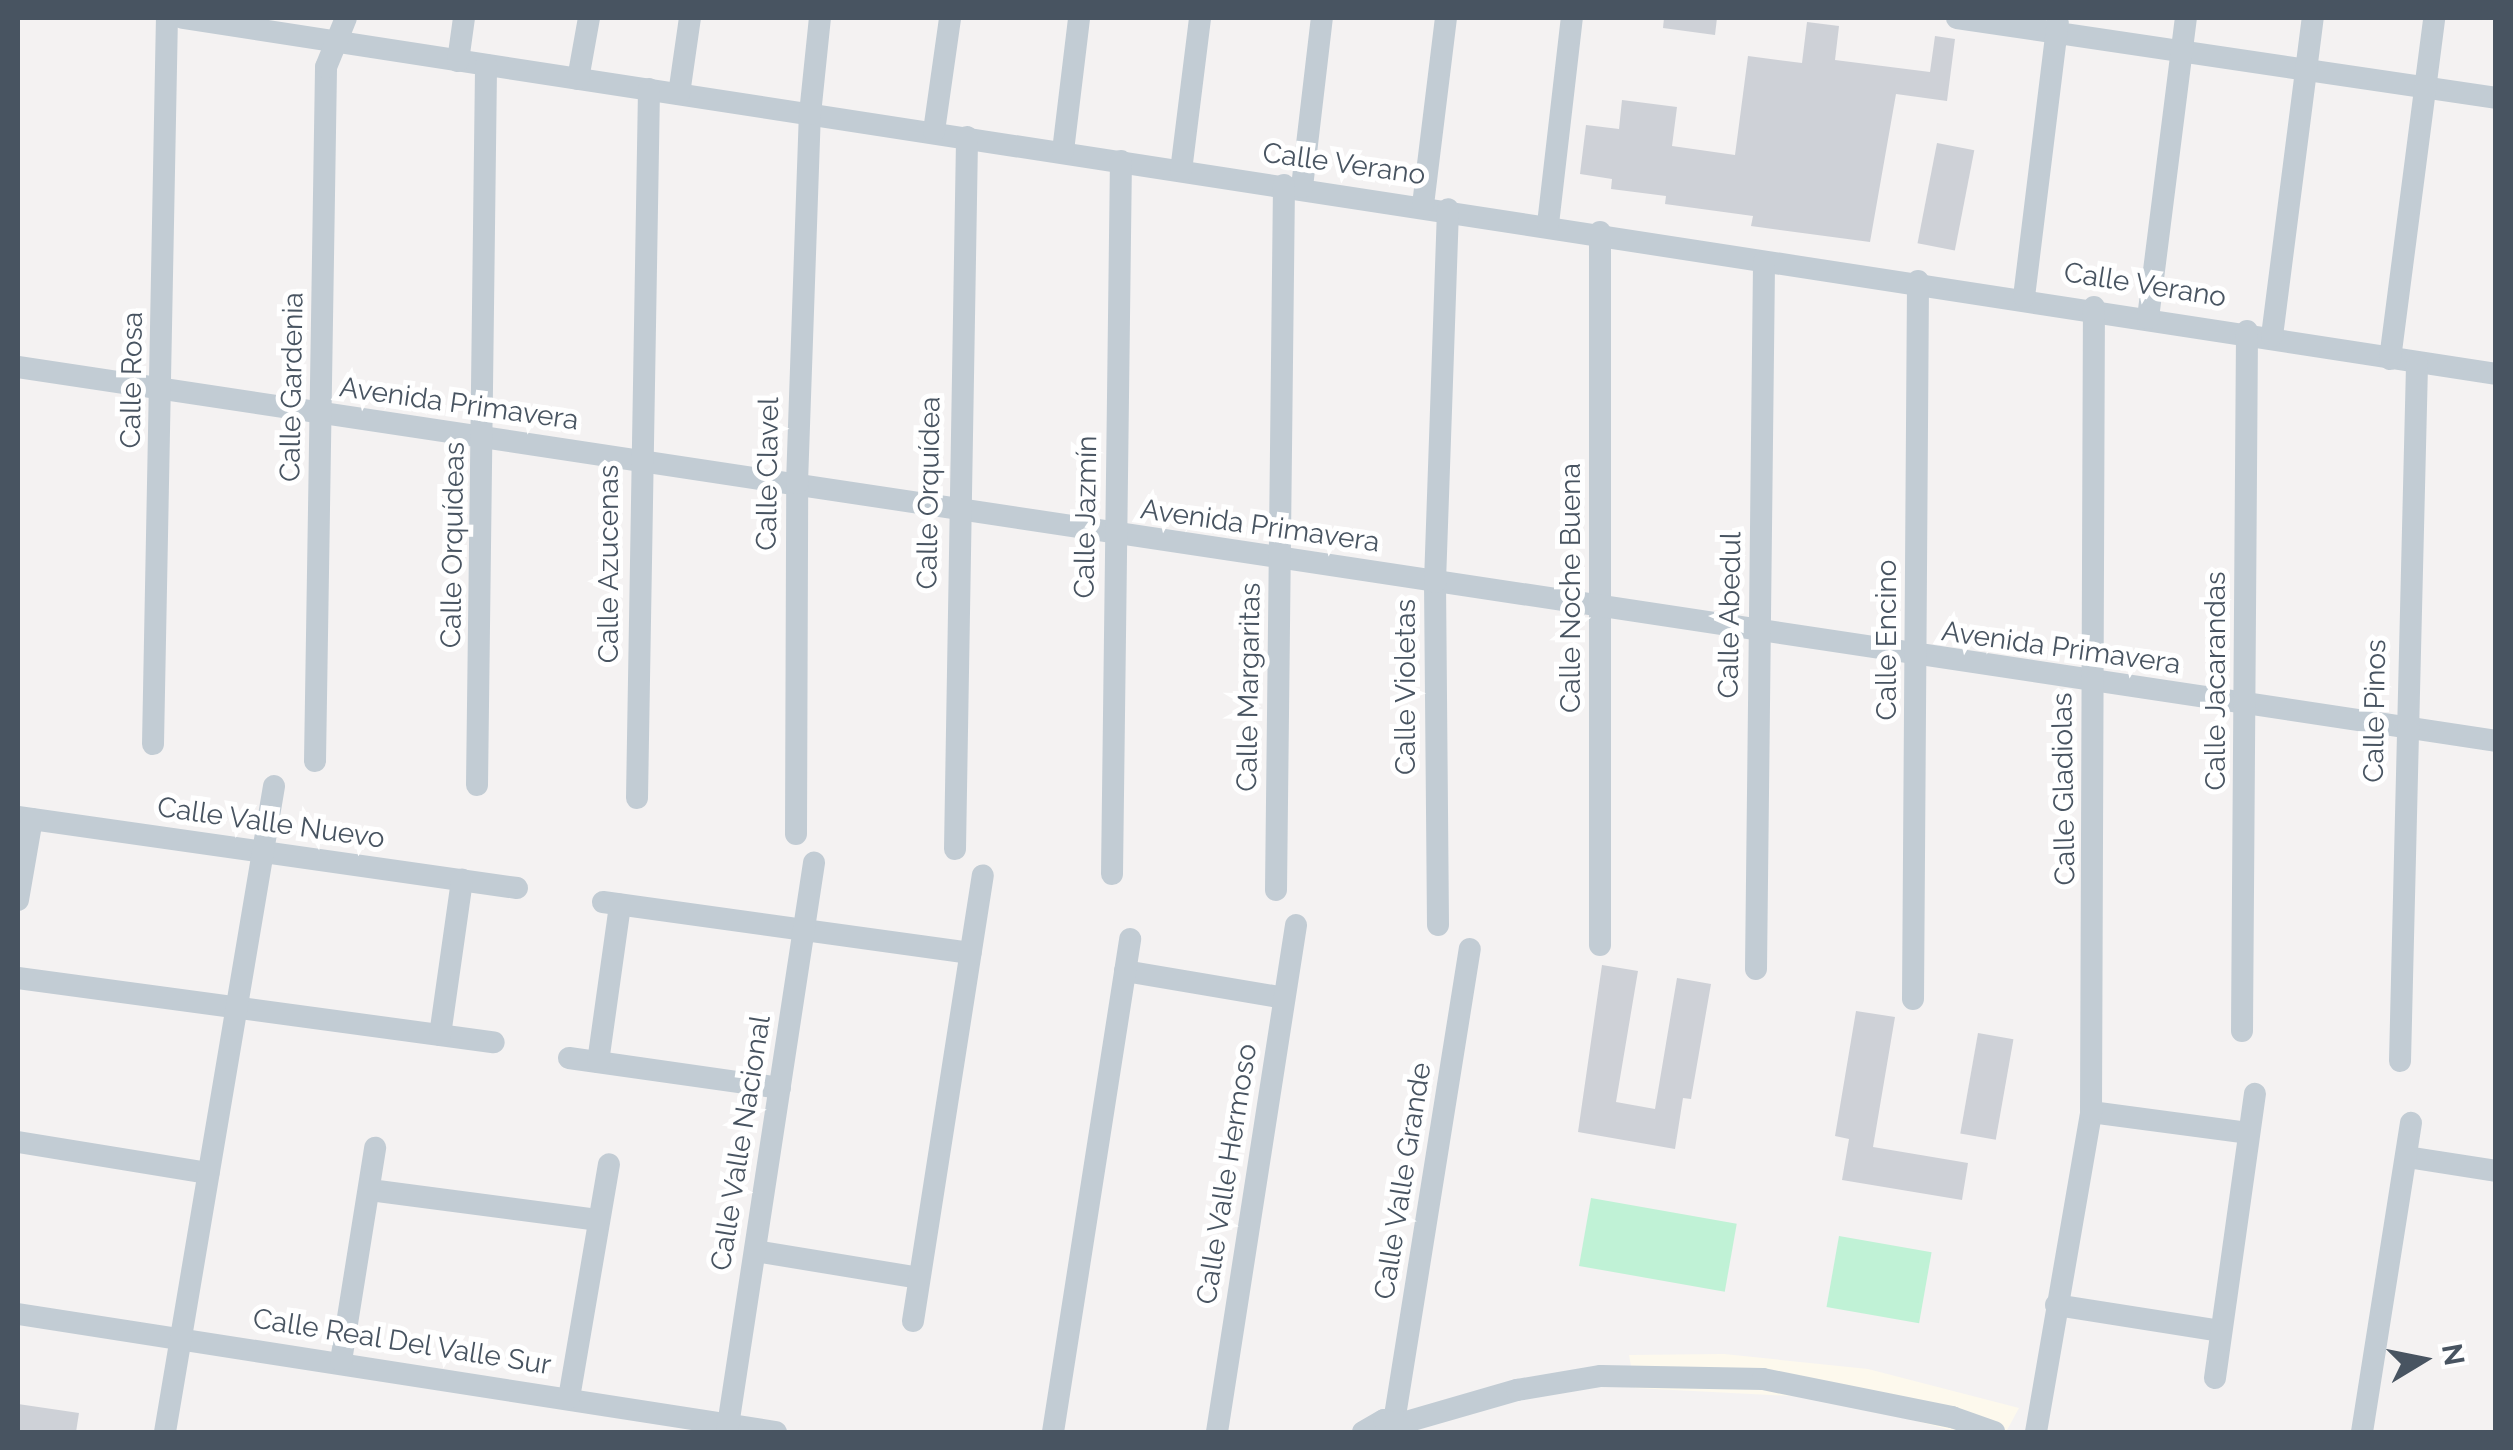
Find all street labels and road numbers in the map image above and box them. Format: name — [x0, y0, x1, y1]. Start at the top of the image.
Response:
street label: Calle Verano — [1260, 136, 1428, 192]
street label: Calle Verano — [2061, 256, 2229, 314]
street label: Calle Gardenia — [274, 292, 310, 482]
street label: Calle Rosa — [114, 311, 150, 449]
street label: Avenida Primavera — [337, 371, 581, 437]
street label: Calle Orquídea — [911, 396, 947, 590]
street label: Calle Clavel — [750, 397, 786, 551]
street label: Calle Jazmín — [1068, 435, 1104, 599]
street label: Calle Orquídeas — [434, 442, 472, 648]
street label: Calle Noche Buena — [1554, 463, 1588, 713]
street label: Calle Azucenas — [592, 464, 626, 664]
street label: Avenida Primavera — [1138, 493, 1382, 559]
street label: Calle Abedul — [1712, 531, 1748, 699]
street label: Calle Encino — [1870, 560, 1904, 720]
street label: Calle Jacarandas — [2199, 571, 2233, 791]
street label: Calle Margaritas — [1230, 582, 1268, 792]
street label: Calle Violetas — [1389, 598, 1423, 776]
street label: Avenida Primavera — [1939, 615, 2183, 681]
street label: Calle Pinos — [2357, 639, 2393, 783]
street label: Calle Gladiolas — [2046, 692, 2082, 886]
street label: Calle Valle Nuevo — [155, 790, 387, 856]
street label: Calle Valle Nacional — [704, 1012, 778, 1274]
street label: Calle Valle Hermoso — [1190, 1041, 1264, 1307]
street label: Calle Valle Grande — [1368, 1060, 1438, 1302]
street label: Calle Real Del Valle Sur — [249, 1302, 555, 1382]

